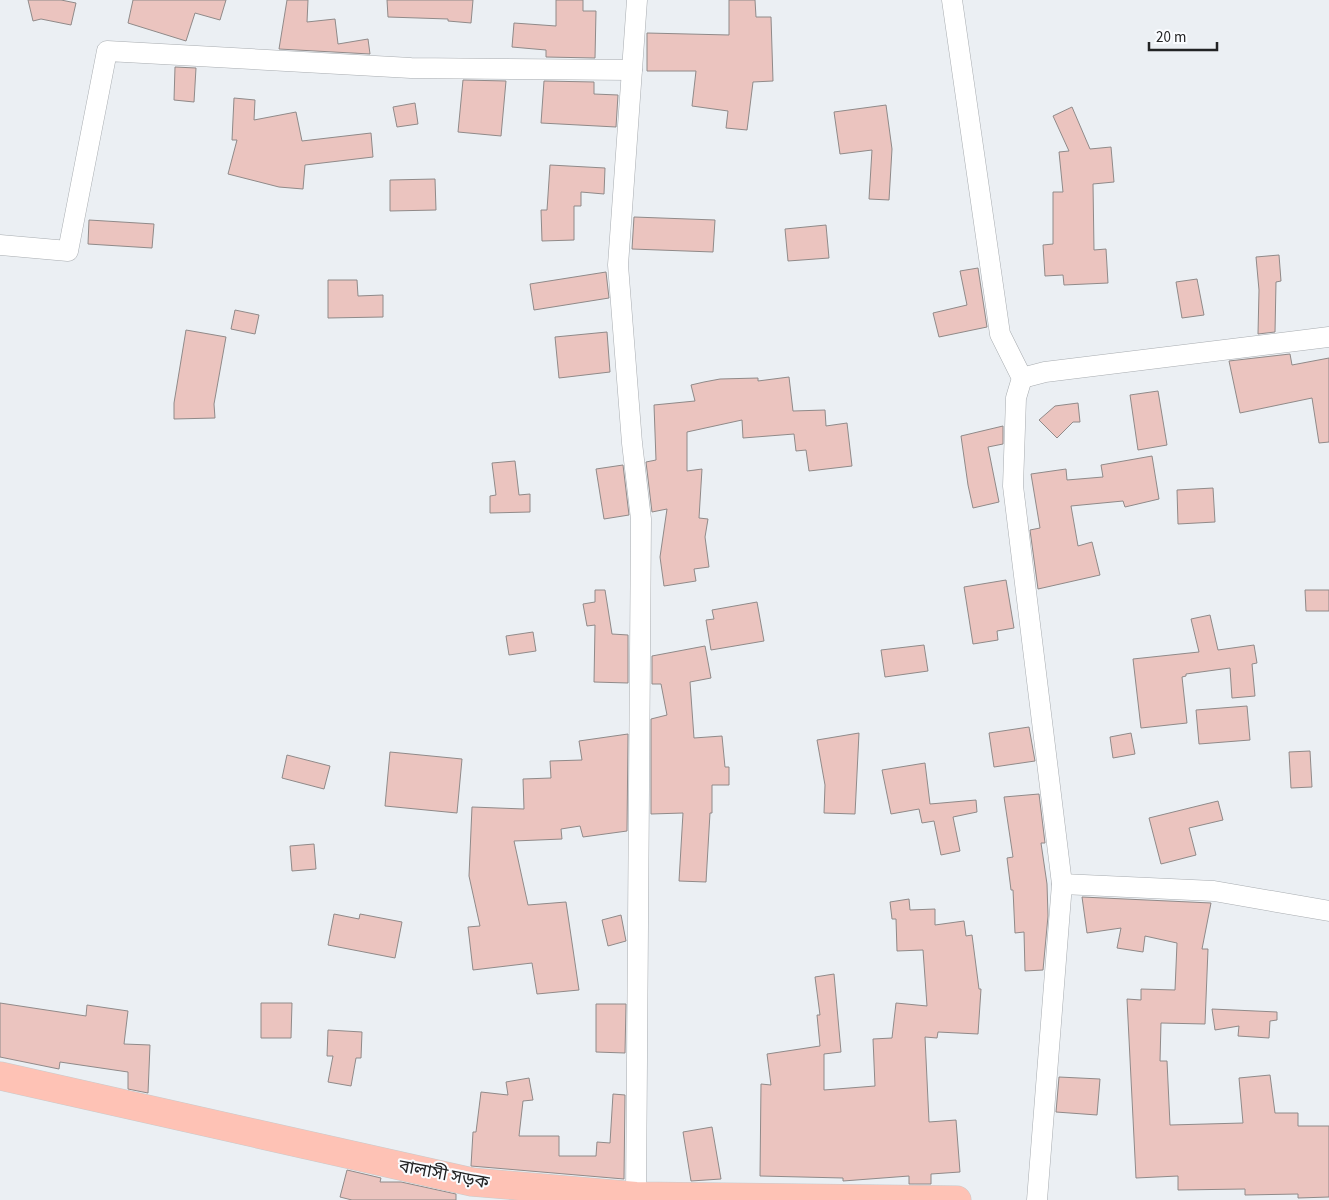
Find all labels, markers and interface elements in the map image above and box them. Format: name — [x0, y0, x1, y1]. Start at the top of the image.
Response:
scale bar — [1149, 20, 1216, 52]
text: 20 m — [1156, 27, 1186, 48]
street label: বালাসী সড়ক — [396, 1153, 492, 1196]

